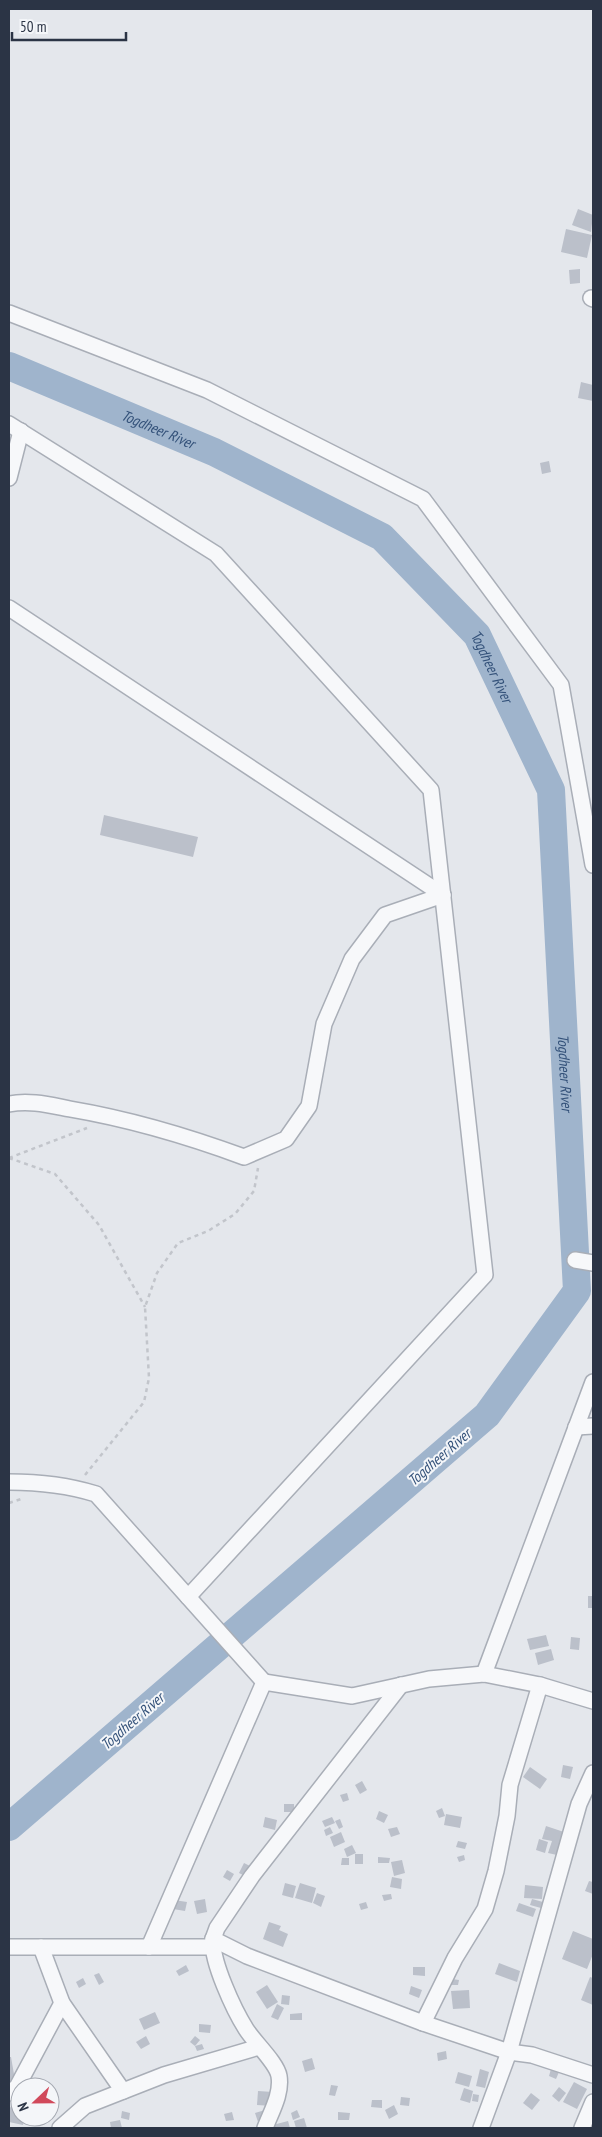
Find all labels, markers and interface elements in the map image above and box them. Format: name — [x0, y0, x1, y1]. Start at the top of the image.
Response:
scale bar — [12, 10, 126, 42]
text: 50 m — [20, 17, 46, 36]
water label: Togdheer River — [119, 405, 200, 453]
water label: Togdheer River — [468, 626, 518, 707]
water label: Togdheer River — [554, 1034, 577, 1114]
water label: Togdheer River — [404, 1423, 476, 1490]
water label: Togdheer River — [97, 1687, 169, 1754]
north arrow — [10, 2077, 60, 2127]
text: N — [13, 2100, 33, 2114]

